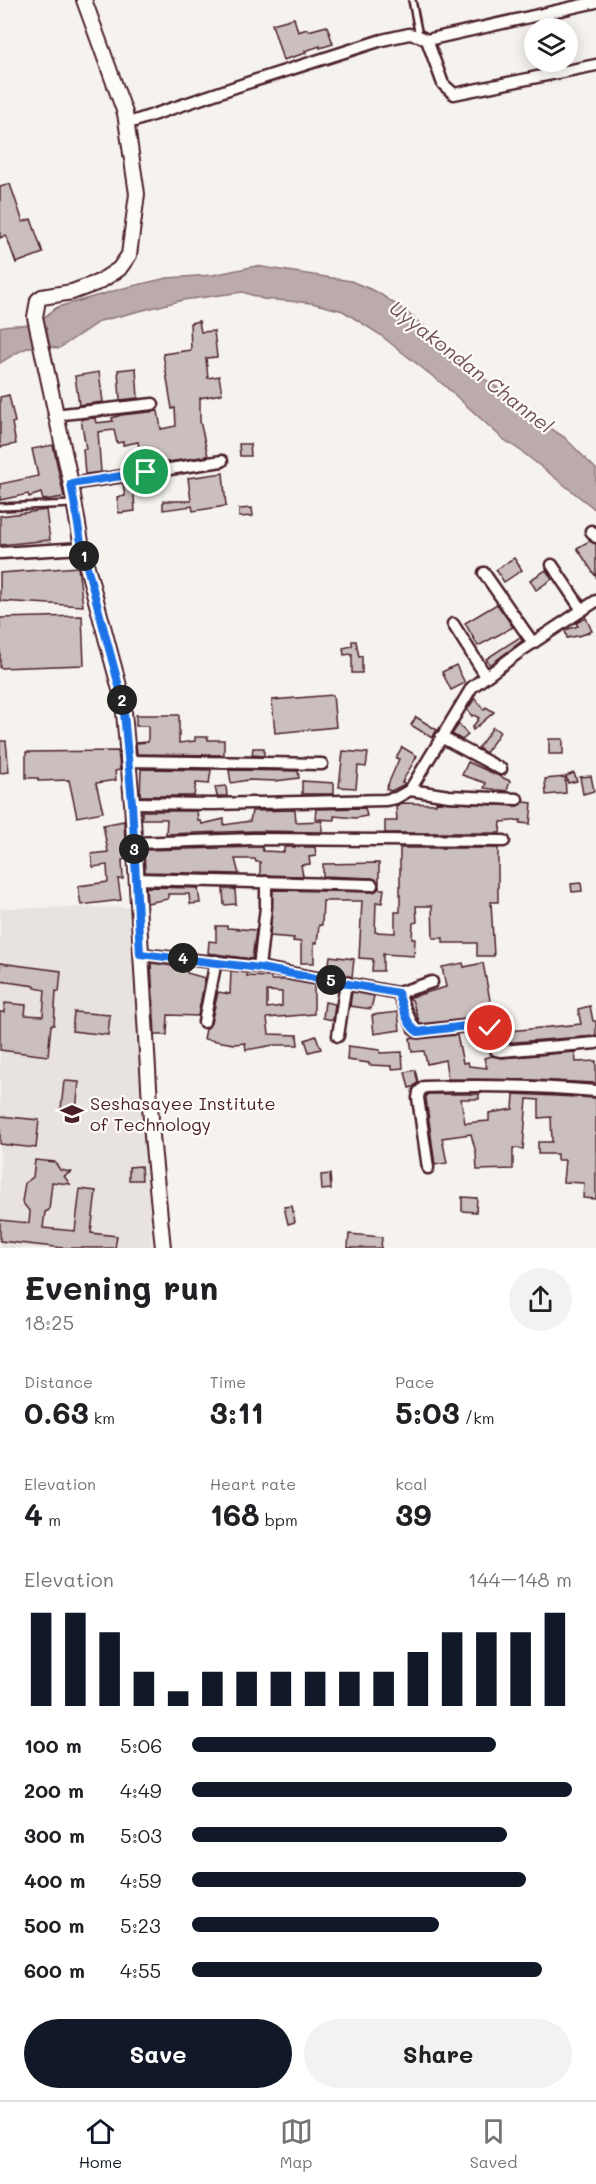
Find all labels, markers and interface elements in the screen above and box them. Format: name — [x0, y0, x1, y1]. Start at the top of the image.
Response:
map controls — [524, 18, 578, 72]
button: layers — [524, 18, 578, 72]
water label: Uyyakondan Channel — [385, 294, 559, 438]
pin — [120, 446, 171, 497]
icon: arrive — [129, 455, 162, 488]
pin: 1 — [69, 541, 99, 571]
text: 1 — [80, 545, 88, 566]
pin: 2 — [107, 685, 137, 715]
text: 2 — [118, 689, 126, 710]
pin: 3 — [119, 834, 149, 864]
text: 3 — [129, 838, 139, 859]
pin: 4 — [168, 943, 198, 973]
text: 4 — [178, 947, 188, 968]
pin: 5 — [316, 965, 346, 995]
text: 5 — [326, 969, 336, 990]
pin — [464, 1002, 515, 1053]
icon: check — [473, 1011, 506, 1044]
place label: Seshasayee Institute of Technology — [90, 1091, 276, 1136]
school or university icon: Seshasayee Institute of Technology — [59, 1101, 85, 1127]
text: Evening run — [24, 1265, 218, 1308]
button: share — [509, 1268, 572, 1331]
text: 18:25 — [24, 1309, 74, 1335]
text: Distance — [24, 1371, 93, 1392]
text: Time — [210, 1371, 246, 1392]
text: Pace — [395, 1371, 434, 1392]
text: 0.63 — [24, 1392, 89, 1432]
text: 3:11 — [210, 1392, 264, 1432]
text: 5:03 — [395, 1392, 460, 1432]
text: km — [89, 1407, 115, 1428]
text: /km — [460, 1407, 494, 1428]
text: Elevation — [24, 1473, 96, 1494]
text: Heart rate — [210, 1473, 296, 1494]
text: kcal — [395, 1473, 427, 1494]
text: 4 — [24, 1494, 43, 1534]
text: 168 — [210, 1494, 260, 1534]
text: 39 — [395, 1494, 431, 1534]
text: m — [43, 1509, 61, 1530]
text: bpm — [260, 1509, 298, 1530]
text: Elevation — [24, 1566, 114, 1592]
text: 144–148 m — [468, 1566, 572, 1592]
text: 100 m — [24, 1732, 82, 1758]
text: 5:06 — [120, 1732, 162, 1758]
text: 200 m — [24, 1777, 84, 1803]
text: 4:49 — [120, 1777, 162, 1803]
text: 300 m — [24, 1822, 85, 1848]
text: 5:03 — [120, 1822, 162, 1848]
text: 400 m — [24, 1867, 85, 1893]
text: 4:59 — [120, 1867, 161, 1893]
text: 500 m — [24, 1912, 84, 1938]
text: 5:23 — [120, 1912, 161, 1938]
text: 600 m — [24, 1957, 85, 1983]
text: 4:55 — [120, 1957, 161, 1983]
button: Save — [24, 2019, 292, 2088]
button: Share — [304, 2019, 572, 2088]
tab: Home — [79, 2115, 122, 2172]
tab: Map — [280, 2115, 313, 2172]
tab: Saved — [470, 2115, 517, 2172]

